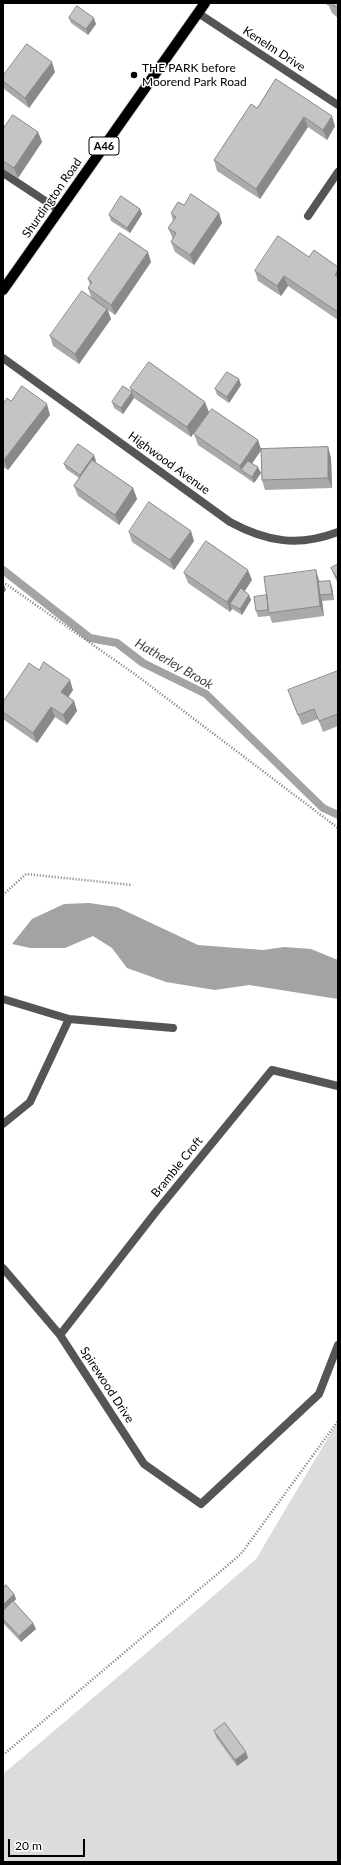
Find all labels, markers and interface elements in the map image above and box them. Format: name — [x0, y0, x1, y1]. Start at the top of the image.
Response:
street label: Kenelm Drive — [240, 24, 308, 74]
place label: THE PARK before Moorend Park Road — [142, 61, 247, 89]
marker: THE PARK before Moorend Park Road — [129, 70, 139, 80]
road number: A46 — [89, 137, 119, 155]
street label: Shurdington Road — [19, 155, 85, 241]
street label: Highwood Avenue — [125, 429, 213, 497]
water label: Hatherley Brook — [132, 635, 216, 693]
street label: Bramble Croft — [148, 1134, 206, 1200]
street label: Spirewood Drive — [77, 1344, 137, 1426]
scale bar — [10, 1831, 87, 1857]
text: 20 m — [15, 1838, 42, 1853]

